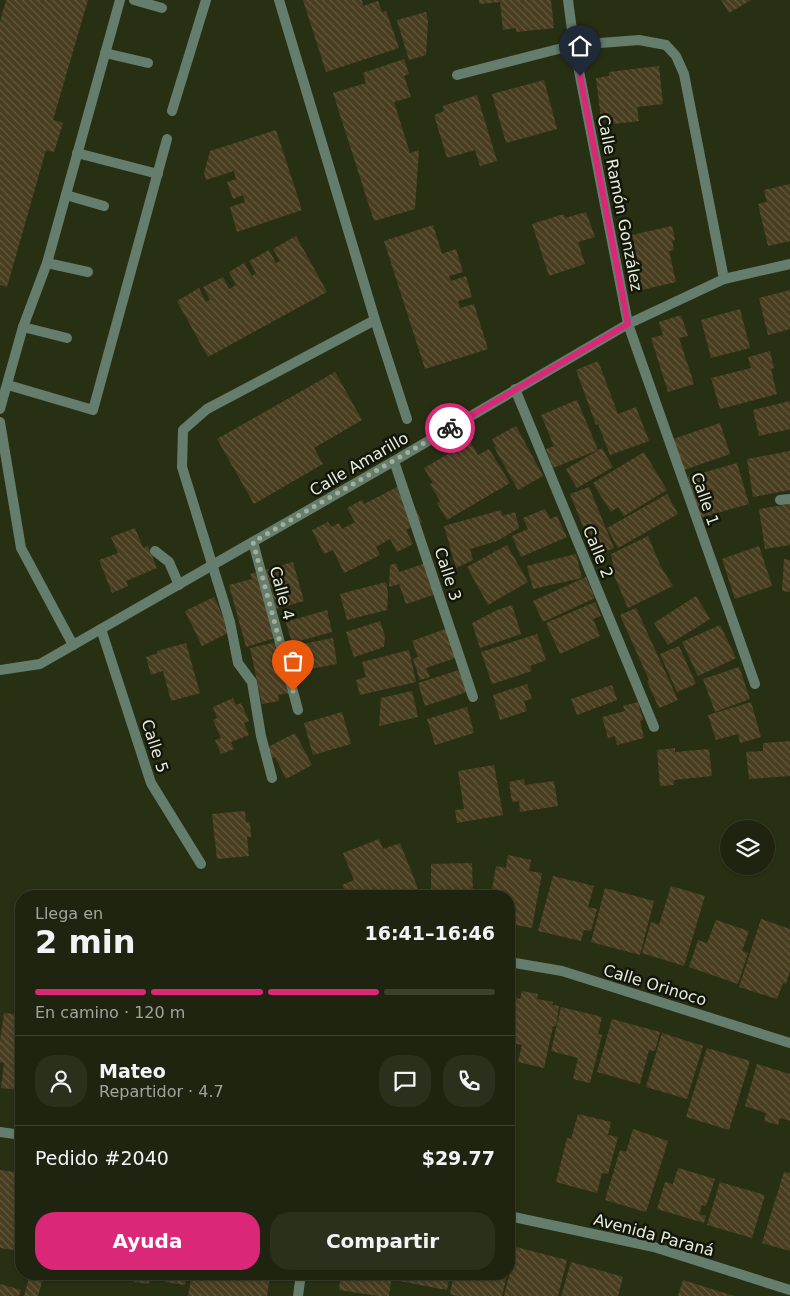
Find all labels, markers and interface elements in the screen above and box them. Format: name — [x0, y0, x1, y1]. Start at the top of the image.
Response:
pin — [559, 25, 601, 76]
icon: home — [566, 32, 594, 60]
street label: Calle Ramón González — [594, 113, 646, 293]
courier — [425, 403, 475, 453]
icon: bike — [436, 414, 464, 442]
street label: Calle Amarillo — [306, 428, 412, 500]
street label: Calle 1 — [687, 470, 723, 528]
street label: Calle 2 — [579, 523, 617, 581]
street label: Calle 3 — [430, 545, 466, 603]
street label: Calle 4 — [266, 564, 298, 622]
pin — [272, 640, 314, 691]
icon: bag — [279, 647, 307, 675]
street label: Calle 5 — [137, 717, 173, 775]
map controls — [720, 820, 775, 875]
button: layers — [720, 820, 775, 875]
text: Llega en — [35, 904, 103, 923]
text: 16:41–16:46 — [365, 922, 495, 944]
text: 2 min — [35, 923, 136, 961]
street label: Calle Orinoco — [601, 960, 709, 1010]
text: En camino · 120 m — [35, 1003, 185, 1022]
button: person — [35, 1055, 87, 1107]
button: chat — [379, 1055, 431, 1107]
button: phone — [443, 1055, 495, 1107]
text: Mateo — [99, 1060, 166, 1082]
text: Repartidor · 4.7 — [99, 1082, 224, 1101]
text: Pedido #2040 — [35, 1147, 169, 1169]
text: $29.77 — [422, 1147, 495, 1169]
street label: Avenida Paraná — [592, 1210, 716, 1260]
button: Ayuda — [35, 1212, 260, 1270]
button: Compartir — [270, 1212, 495, 1270]

